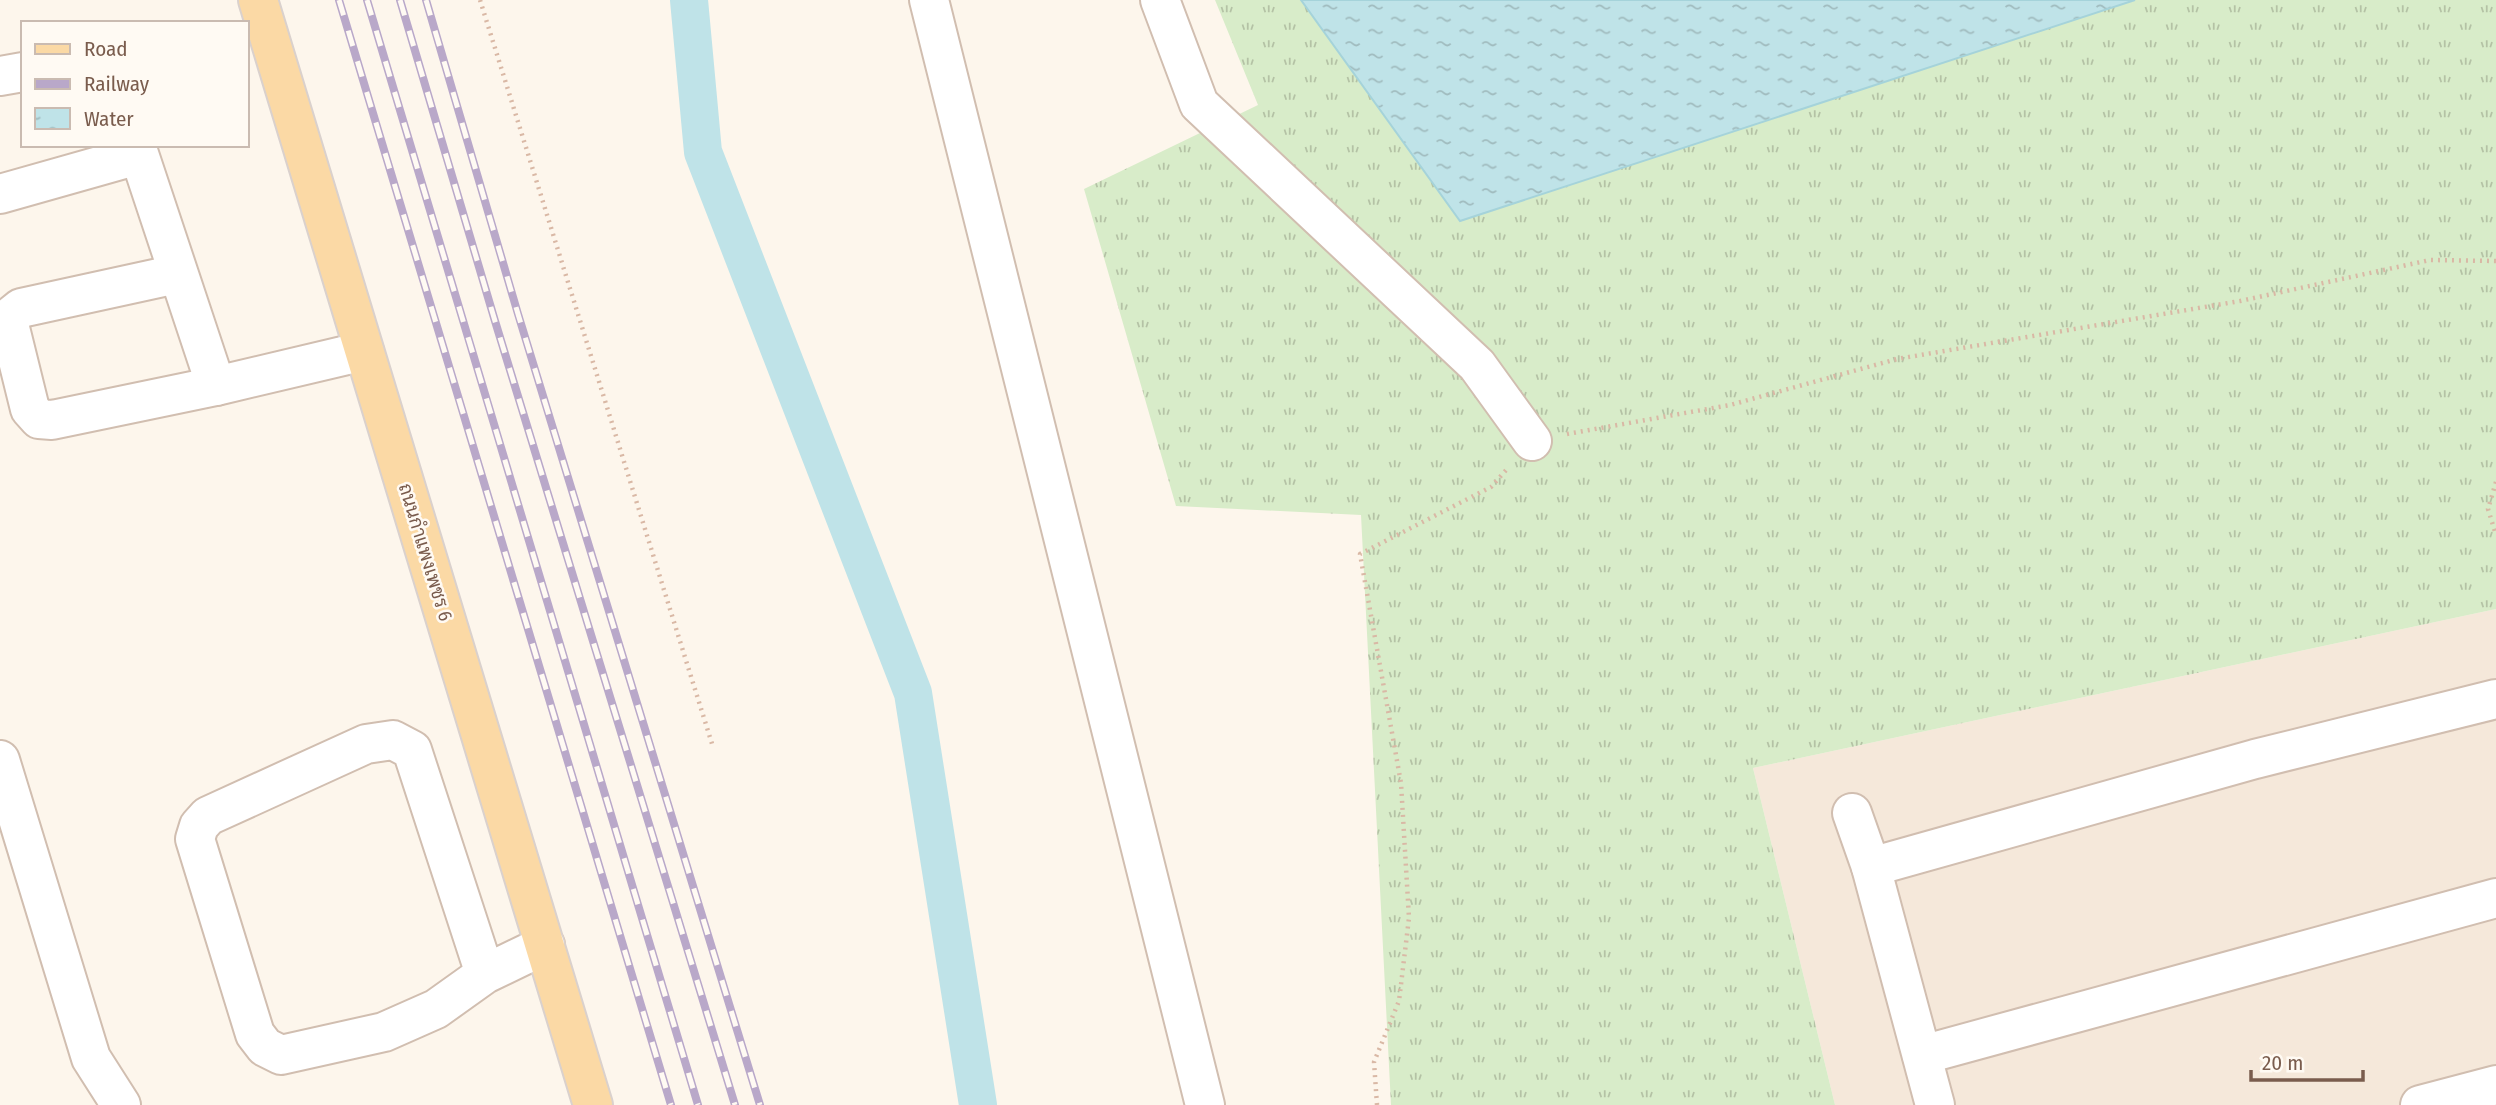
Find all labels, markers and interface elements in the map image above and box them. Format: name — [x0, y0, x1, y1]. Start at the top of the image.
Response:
legend — [21, 21, 248, 147]
text: Road — [84, 36, 128, 62]
text: Railway — [84, 71, 150, 97]
text: Water — [84, 106, 134, 132]
street label: ถนนกำแพงเพชร 6 — [394, 480, 457, 624]
scale bar — [2251, 1038, 2363, 1082]
text: 20 m — [2262, 1050, 2303, 1076]

